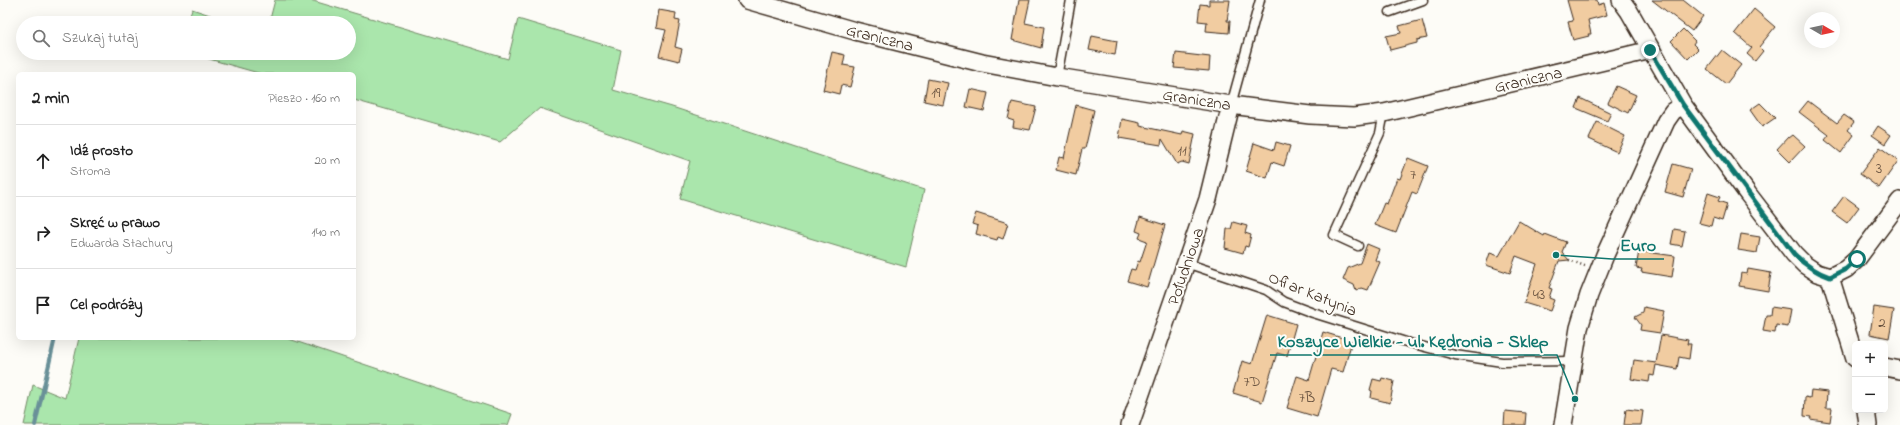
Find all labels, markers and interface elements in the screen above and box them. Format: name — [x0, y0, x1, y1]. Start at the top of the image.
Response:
north arrow — [1804, 12, 1840, 48]
search box — [16, 16, 356, 60]
street label: Graniczna — [843, 18, 916, 59]
icon: search — [30, 27, 52, 49]
text: Szukaj tutaj — [62, 27, 138, 49]
route end — [1641, 41, 1659, 59]
street label: Graniczna — [1492, 61, 1565, 100]
house number: 19 — [931, 82, 941, 104]
street label: Graniczna — [1161, 83, 1233, 118]
text: 2 min — [32, 86, 69, 111]
text: Pieszo · 160 m — [268, 89, 340, 108]
text: Idź prosto — [70, 140, 133, 162]
house number: 11 — [1177, 140, 1187, 162]
icon: ahead — [32, 150, 54, 172]
text: 20 m — [315, 151, 340, 170]
house number: 3 — [1876, 158, 1882, 180]
text: Stroma — [70, 162, 111, 181]
house number: 7 — [1410, 164, 1416, 186]
text: Skręć w prawo — [70, 212, 160, 234]
icon: right — [32, 222, 54, 244]
text: 140 m — [312, 223, 340, 242]
street label: Południowa — [1161, 224, 1211, 309]
callout: Euro — [1612, 229, 1664, 259]
text: Edwarda Stachury — [70, 234, 173, 253]
text: Euro — [1620, 234, 1656, 260]
route start — [1848, 250, 1866, 268]
street label: Ofiar Katynia — [1264, 265, 1361, 325]
house number: 43 — [1533, 284, 1545, 306]
icon: arrive — [32, 294, 54, 316]
text: Cel podróży — [70, 294, 143, 316]
house number: 2 — [1878, 312, 1886, 334]
callout: Koszyce Wielkie - ul. Kędronia - Sklep — [1270, 325, 1557, 355]
text: Koszyce Wielkie - ul. Kędronia - Sklep — [1277, 330, 1549, 357]
map controls — [1852, 341, 1888, 413]
button: + — [1852, 341, 1888, 377]
house number: 7D — [1243, 371, 1261, 393]
button: − — [1852, 377, 1888, 413]
house number: 7B — [1299, 387, 1315, 409]

